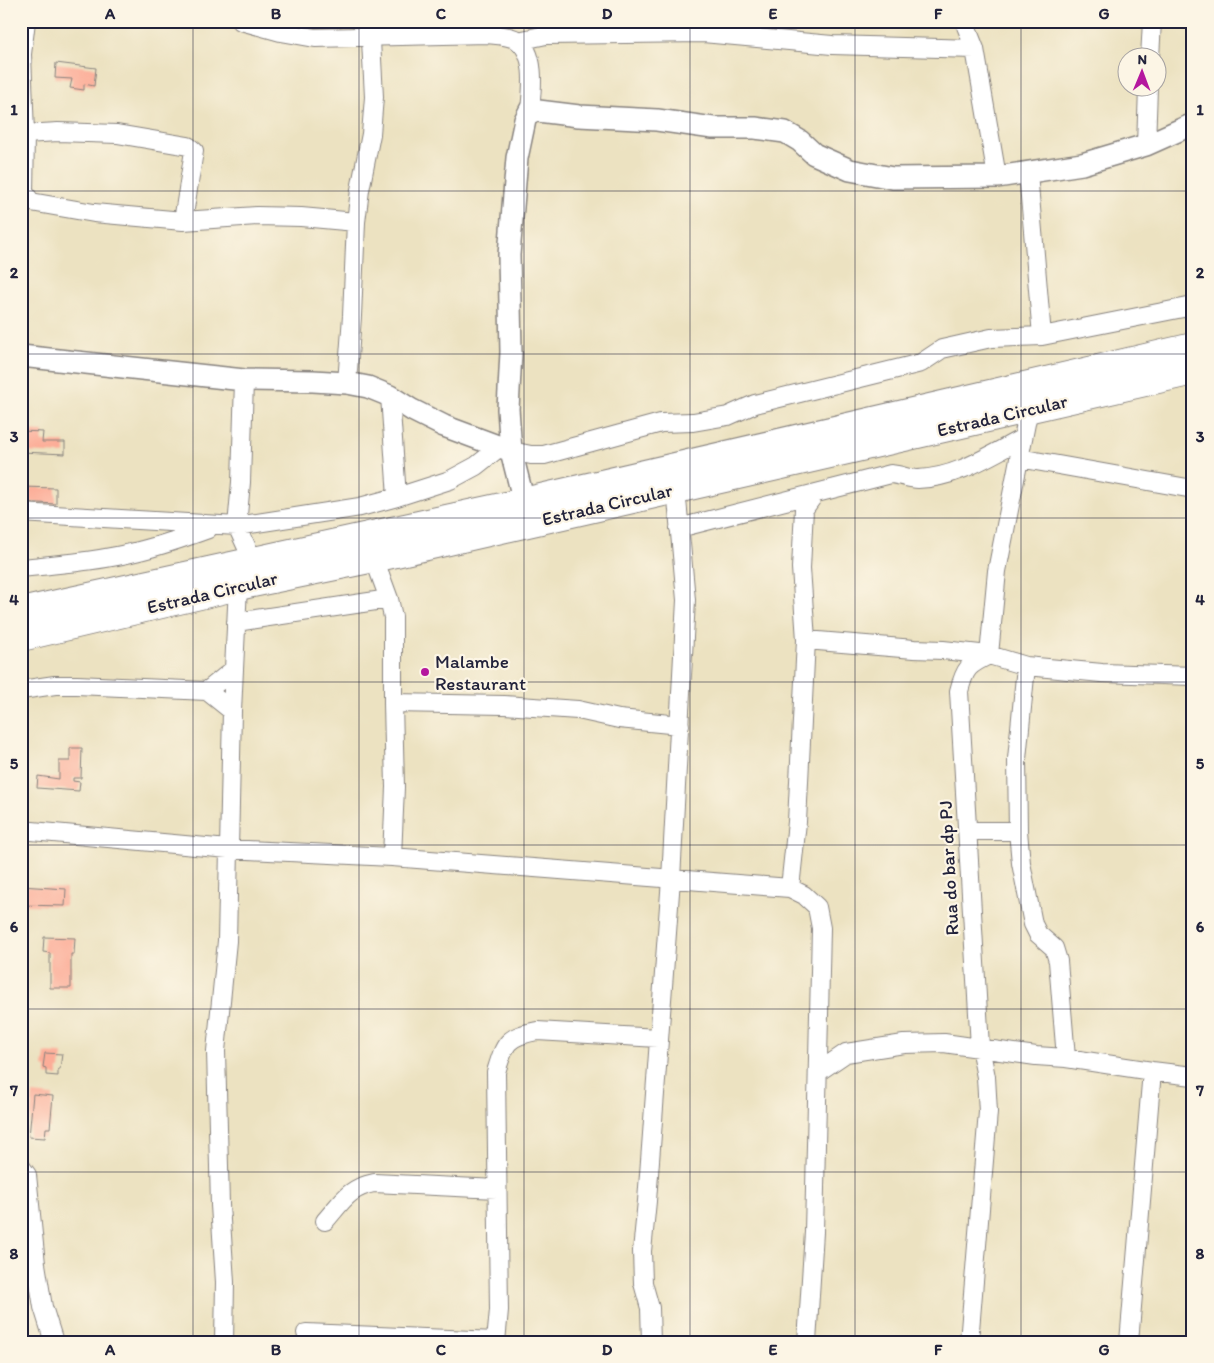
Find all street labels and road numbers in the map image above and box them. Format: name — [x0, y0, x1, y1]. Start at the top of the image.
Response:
street label: Estrada Circular — [935, 389, 1070, 442]
street label: Estrada Circular — [540, 478, 675, 531]
street label: Estrada Circular — [145, 566, 280, 619]
street label: Rua do bar dp PJ — [933, 800, 964, 936]

